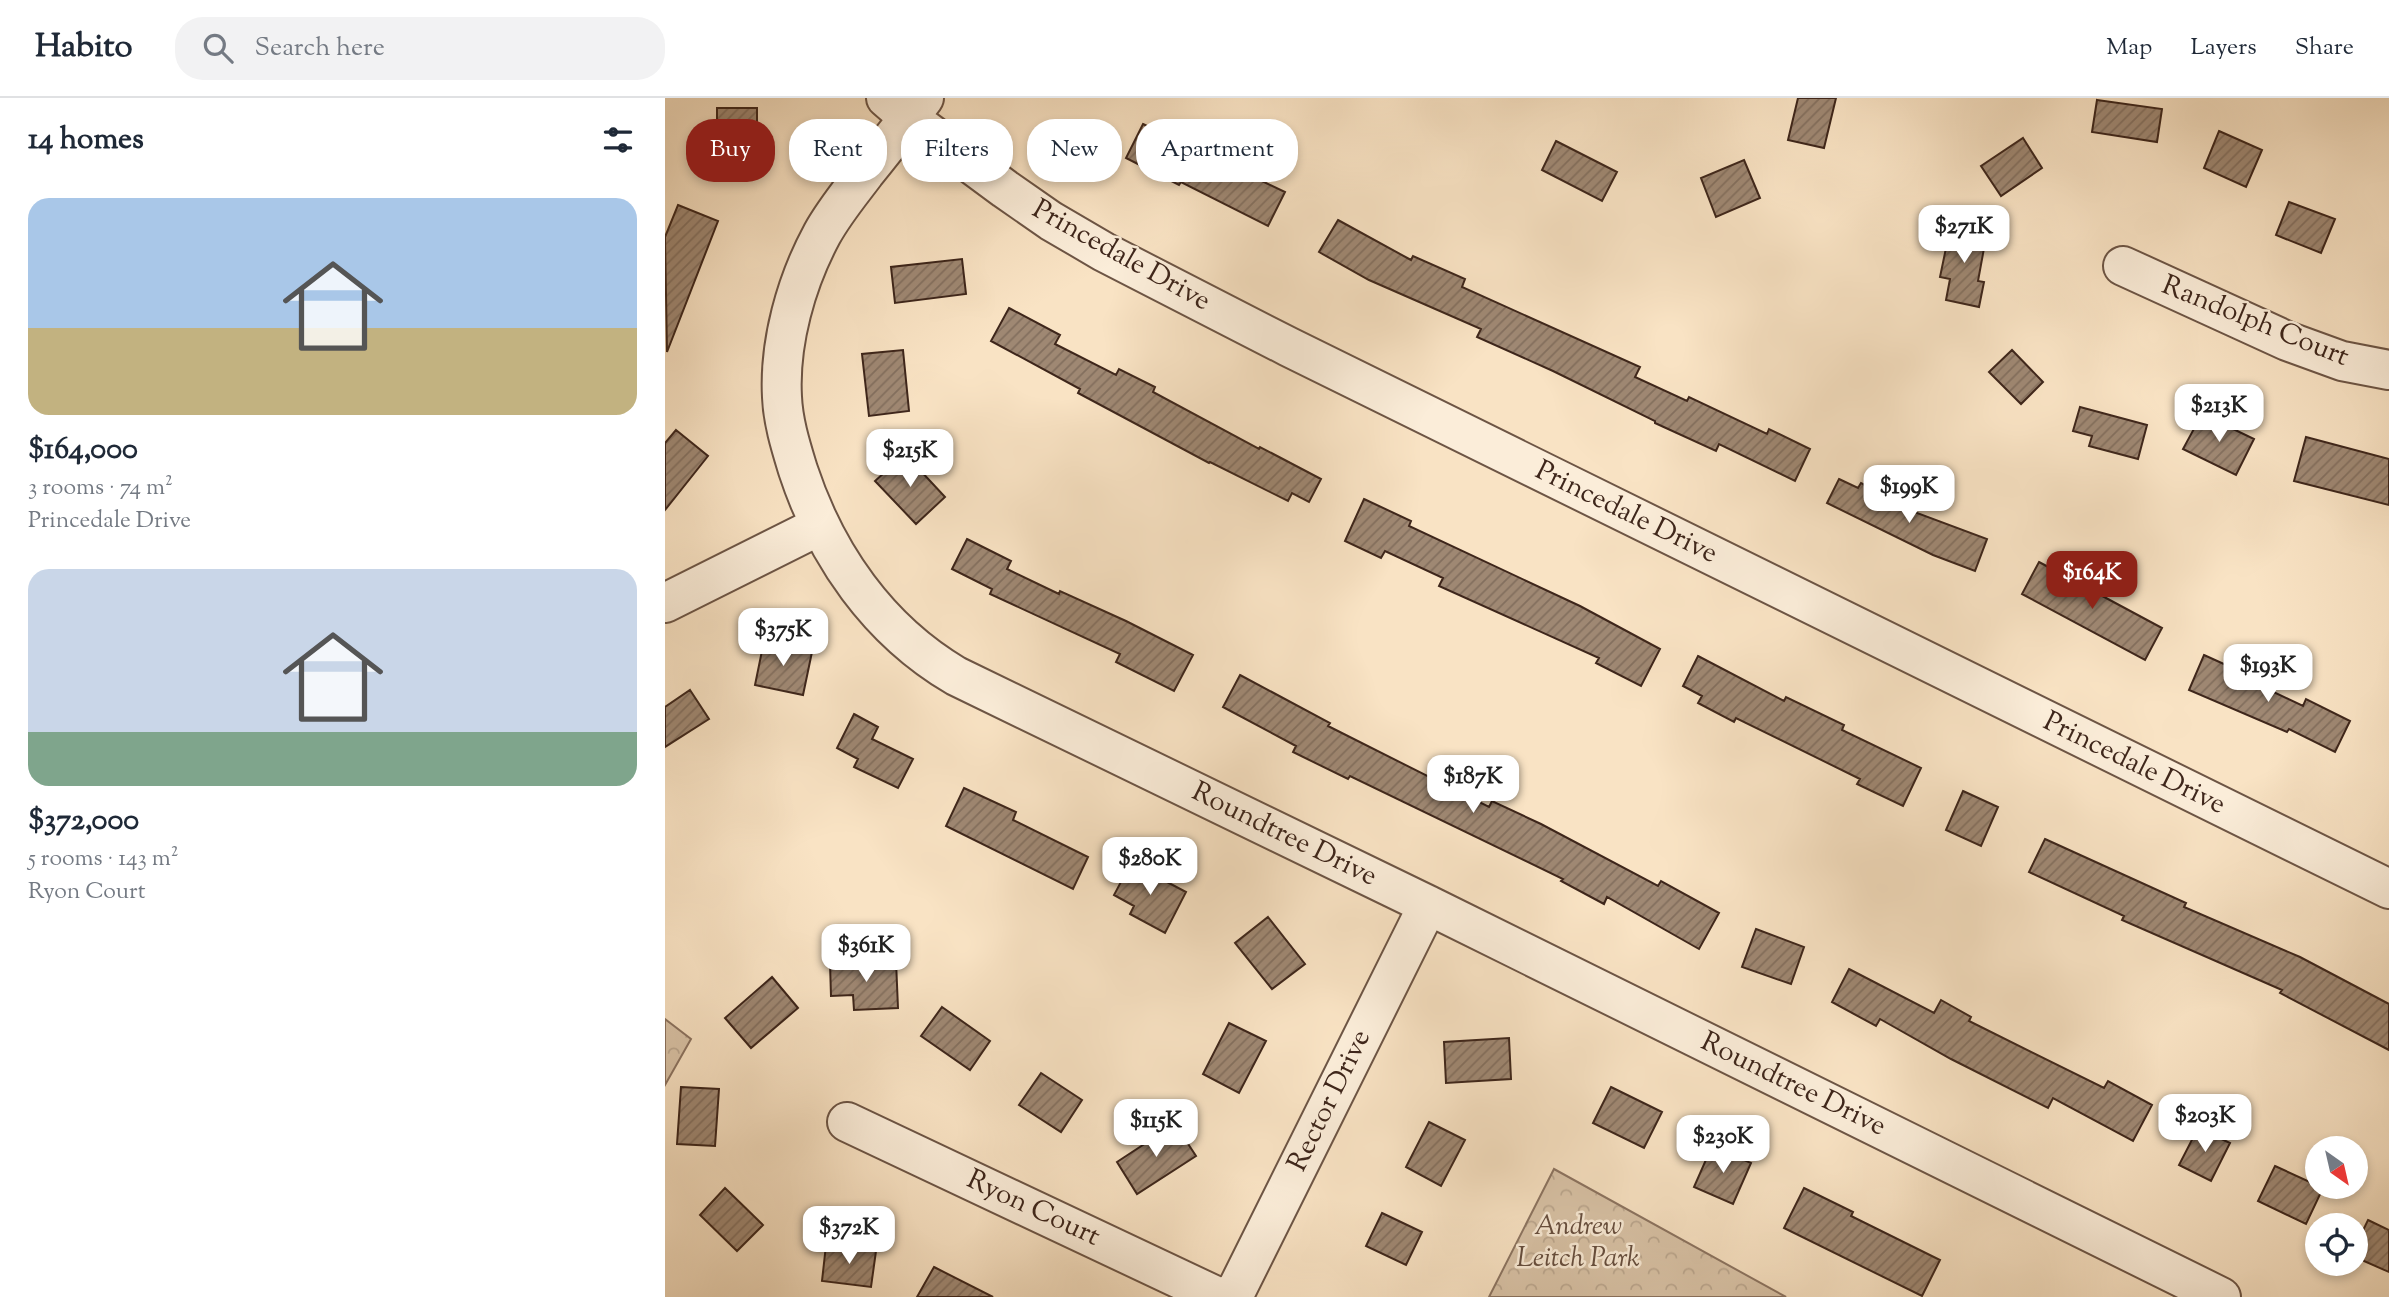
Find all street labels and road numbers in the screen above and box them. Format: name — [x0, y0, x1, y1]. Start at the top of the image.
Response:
street label: Princedale Drive — [1025, 190, 1217, 322]
street label: Randolph Court — [2155, 266, 2355, 378]
street label: Princedale Drive — [1528, 452, 1724, 574]
street label: Princedale Drive — [2036, 703, 2232, 825]
street label: Roundtree Drive — [1184, 773, 1384, 897]
street label: Rector Drive — [1278, 1023, 1382, 1179]
street label: Roundtree Drive — [1693, 1023, 1893, 1147]
street label: Ryon Court — [960, 1161, 1107, 1258]

